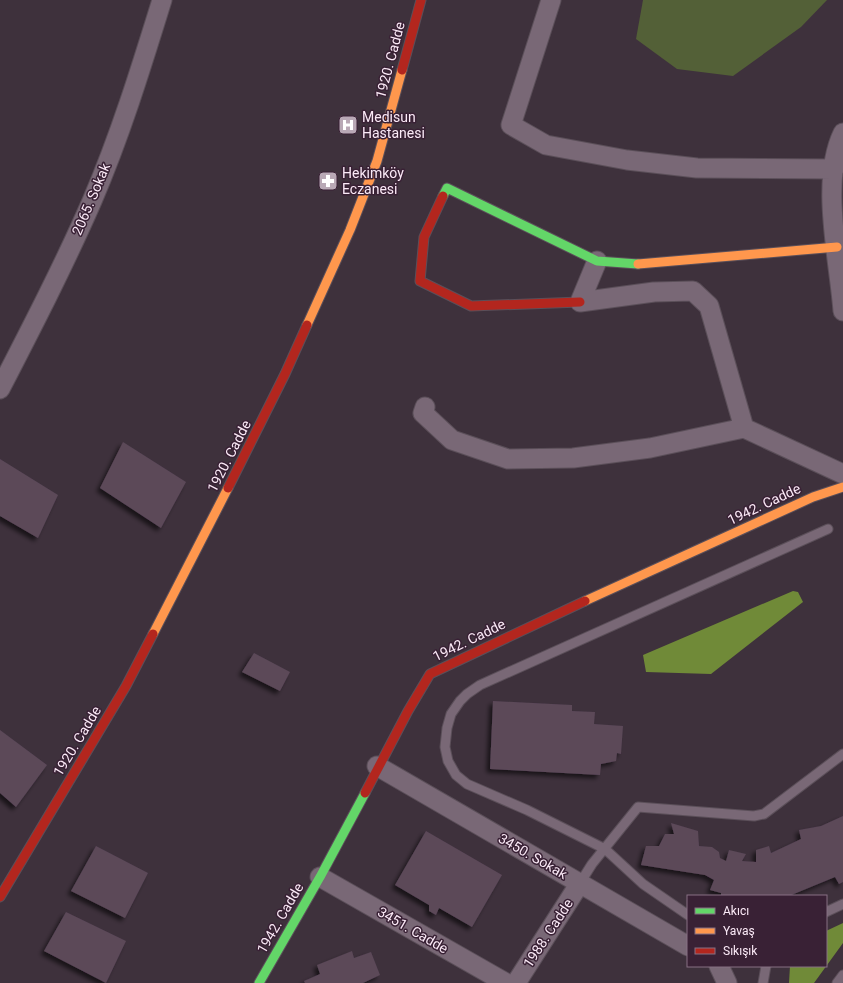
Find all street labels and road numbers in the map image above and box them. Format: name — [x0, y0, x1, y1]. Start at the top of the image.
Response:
street label: 1920. Cadde — [372, 20, 408, 100]
street label: 2065. Sokak — [69, 160, 114, 237]
street label: 1920. Cadde — [204, 417, 254, 495]
street label: 1942. Cadde — [725, 480, 803, 528]
street label: 1942. Cadde — [430, 616, 508, 664]
street label: 1920. Cadde — [50, 703, 104, 779]
street label: 3450. Sokak — [496, 830, 571, 883]
street label: 1942. Cadde — [253, 880, 307, 956]
street label: 1988. Cadde — [520, 896, 576, 970]
street label: 3451. Cadde — [375, 903, 451, 957]

